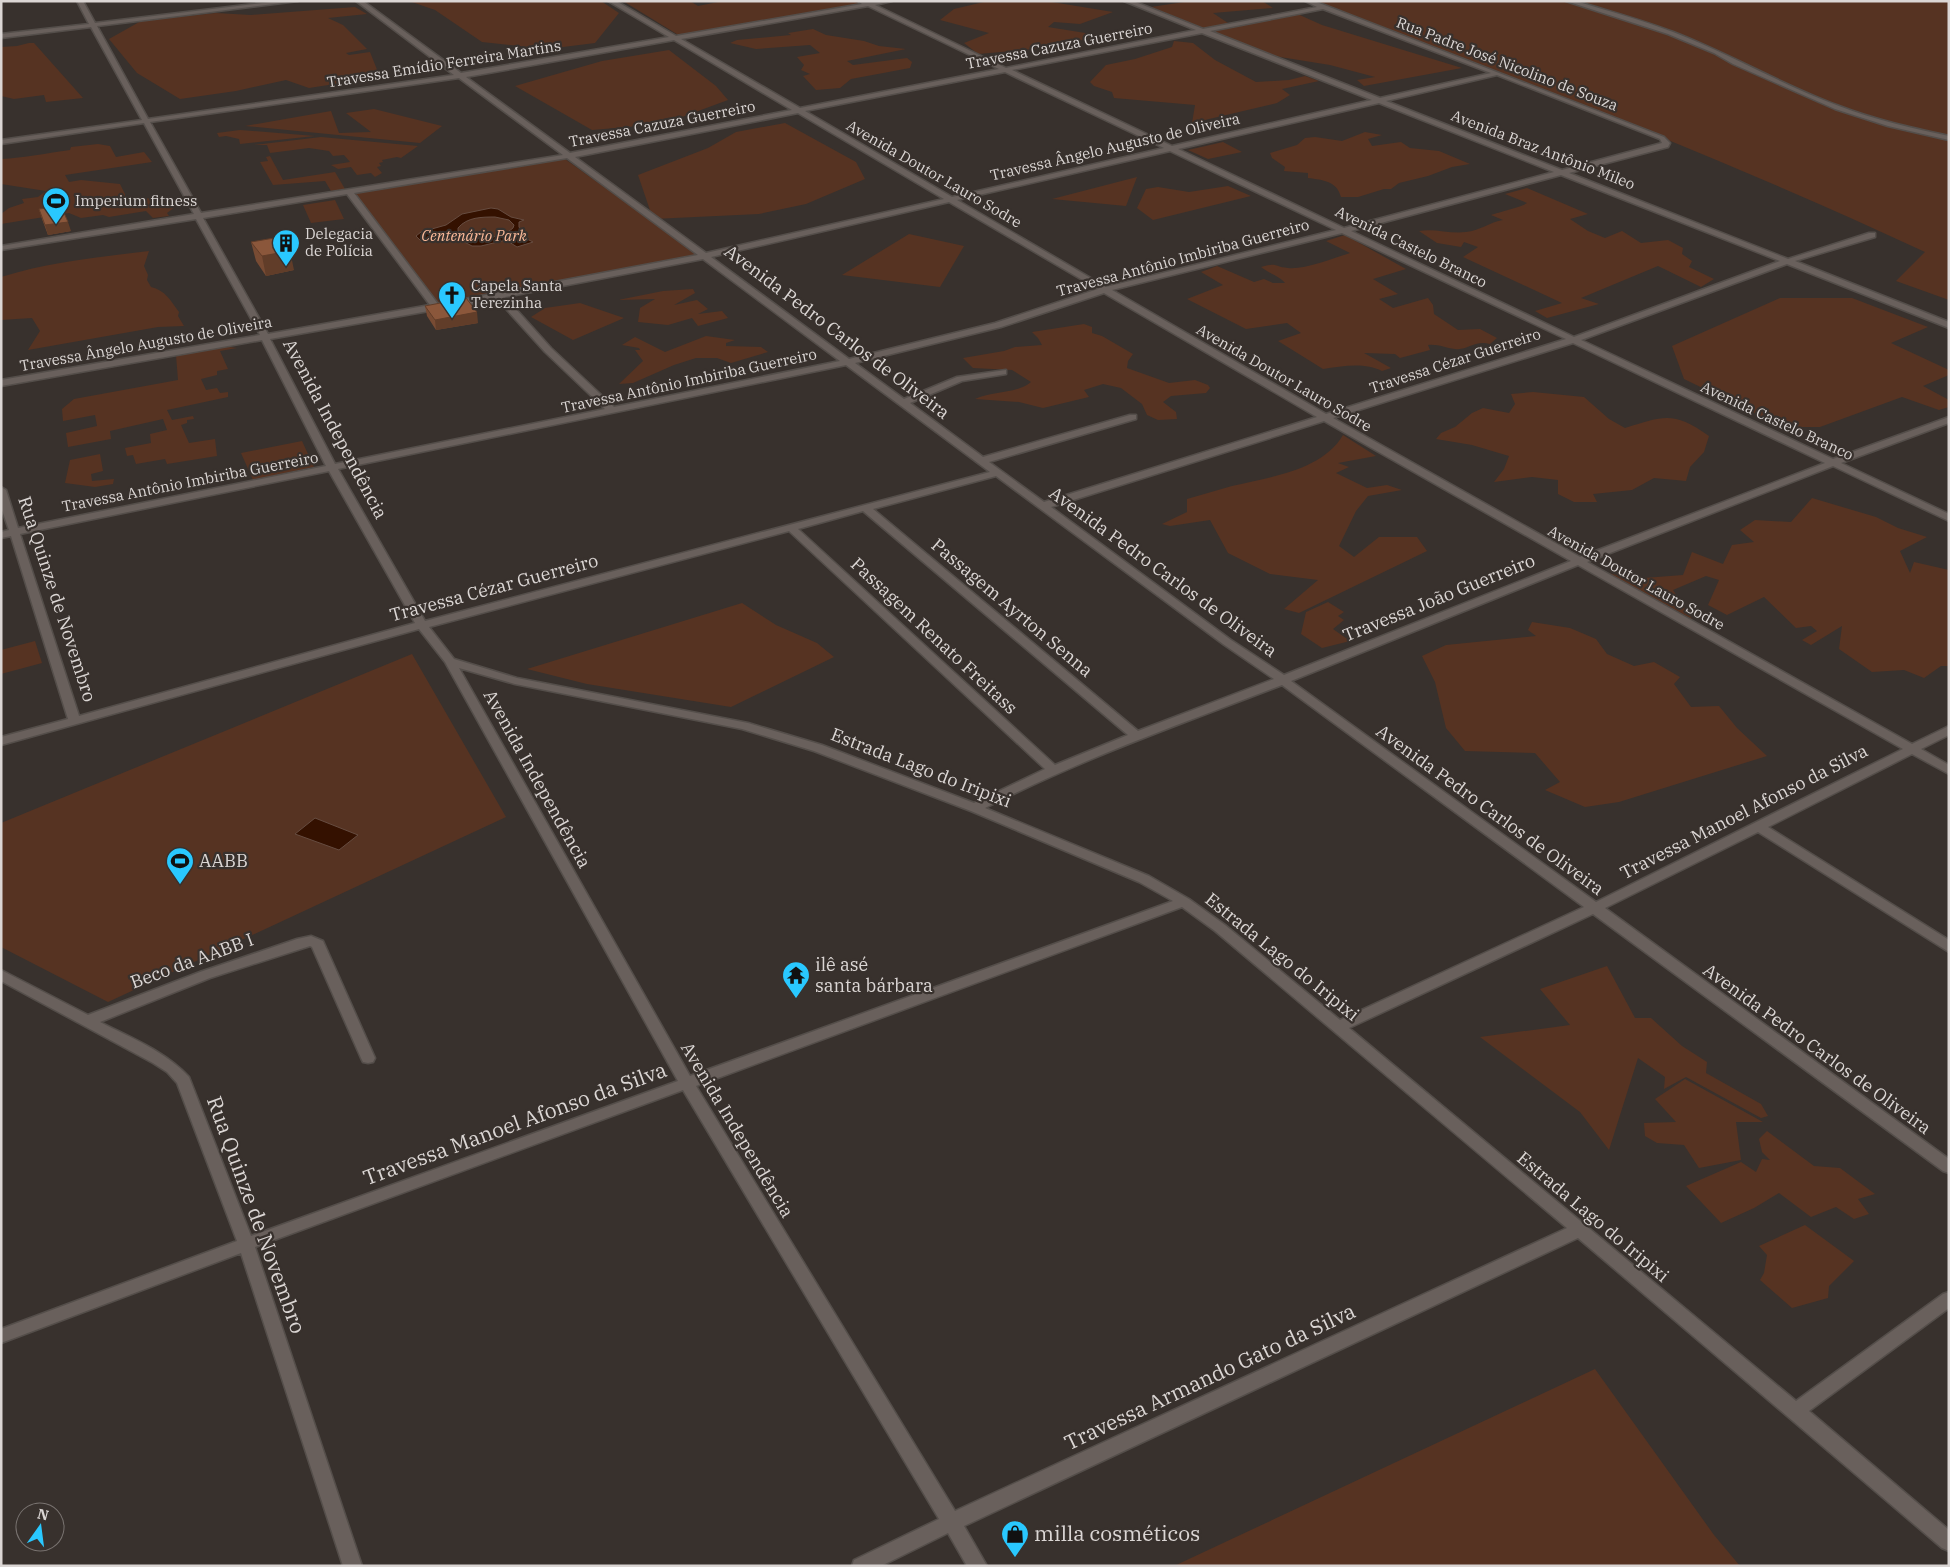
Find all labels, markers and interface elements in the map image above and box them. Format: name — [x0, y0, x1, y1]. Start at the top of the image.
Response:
street label: Rua Padre José Nicolino de Souza — [1394, 12, 1621, 115]
street label: Travessa Cazuza Guerreiro — [964, 18, 1154, 73]
street label: Travessa Emídio Ferreira Martins — [325, 36, 562, 91]
street label: Travessa Cazuza Guerreiro — [567, 96, 757, 151]
street label: Avenida Braz Antônio Mileo — [1448, 106, 1638, 193]
street label: Travessa Ângelo Augusto de Oliveira — [988, 108, 1242, 185]
street label: Avenida Doutor Lauro Sodre — [843, 116, 1025, 232]
sports icon: Imperium fitness — [41, 186, 71, 225]
place label: Imperium fitness — [75, 191, 197, 210]
street label: Avenida Castelo Branco — [1332, 202, 1490, 292]
street label: Travessa Antônio Imbiriba Guerreiro — [1054, 215, 1311, 300]
place label: Delegacia de Polícia — [305, 224, 373, 260]
park label: Centenário Park — [421, 226, 527, 245]
building icon: Delegacia de Polícia — [271, 228, 301, 267]
street label: Avenida Pedro Carlos de Oliveira — [720, 239, 955, 424]
place label: Capela Santa Terezinha — [471, 276, 562, 312]
church icon: Capela Santa Terezinha — [437, 280, 467, 319]
street label: Travessa Ângelo Augusto de Oliveira — [18, 312, 274, 375]
street label: Avenida Doutor Lauro Sodre — [1193, 320, 1375, 436]
street label: Travessa Cézar Guerreiro — [1367, 324, 1543, 397]
street label: Avenida Independência — [278, 335, 393, 523]
street label: Travessa Antônio Imbiriba Guerreiro — [559, 344, 818, 417]
street label: Avenida Castelo Branco — [1698, 377, 1857, 464]
street label: Travessa Antônio Imbiriba Guerreiro — [60, 447, 320, 516]
street label: Avenida Pedro Carlos de Oliveira — [1045, 481, 1282, 662]
street label: Rua Quinze de Novembro — [13, 493, 102, 705]
street label: Avenida Doutor Lauro Sodre — [1544, 521, 1728, 634]
street label: Passagem Ayrton Senna — [927, 533, 1098, 682]
street label: Travessa João Guerreiro — [1339, 548, 1538, 647]
street label: Travessa Cézar Guerreiro — [387, 549, 601, 626]
street label: Passagem Renato Freitass — [846, 552, 1023, 719]
street label: Avenida Independência — [479, 685, 596, 872]
street label: Avenida Pedro Carlos de Oliveira — [1372, 719, 1609, 900]
street label: Estrada Lago do Iripixi — [828, 723, 1015, 813]
street label: Travessa Manoel Afonso da Silva — [1616, 739, 1872, 884]
sports icon: AABB — [165, 846, 195, 885]
place label: AABB — [199, 849, 248, 872]
street label: Estrada Lago do Iripixi — [1201, 887, 1364, 1026]
street label: Beco da AABB I — [127, 928, 257, 993]
place label: ilê asé santa bárbara — [815, 953, 933, 997]
street label: Avenida Pedro Carlos de Oliveira — [1699, 958, 1936, 1139]
temple icon: ilê asé santa bárbara — [781, 960, 811, 999]
street label: Avenida Independência — [676, 1038, 799, 1222]
street label: Travessa Manoel Afonso da Silva — [359, 1055, 670, 1191]
street label: Rua Quinze de Novembro — [201, 1092, 313, 1337]
street label: Estrada Lago do Iripixi — [1513, 1146, 1674, 1287]
street label: Travessa Armando Gato da Silva — [1059, 1296, 1360, 1456]
north arrow — [15, 1502, 65, 1552]
text: N — [36, 1504, 51, 1524]
shop icon: milla cosméticos — [1000, 1519, 1030, 1558]
place label: milla cosméticos — [1034, 1519, 1200, 1547]

